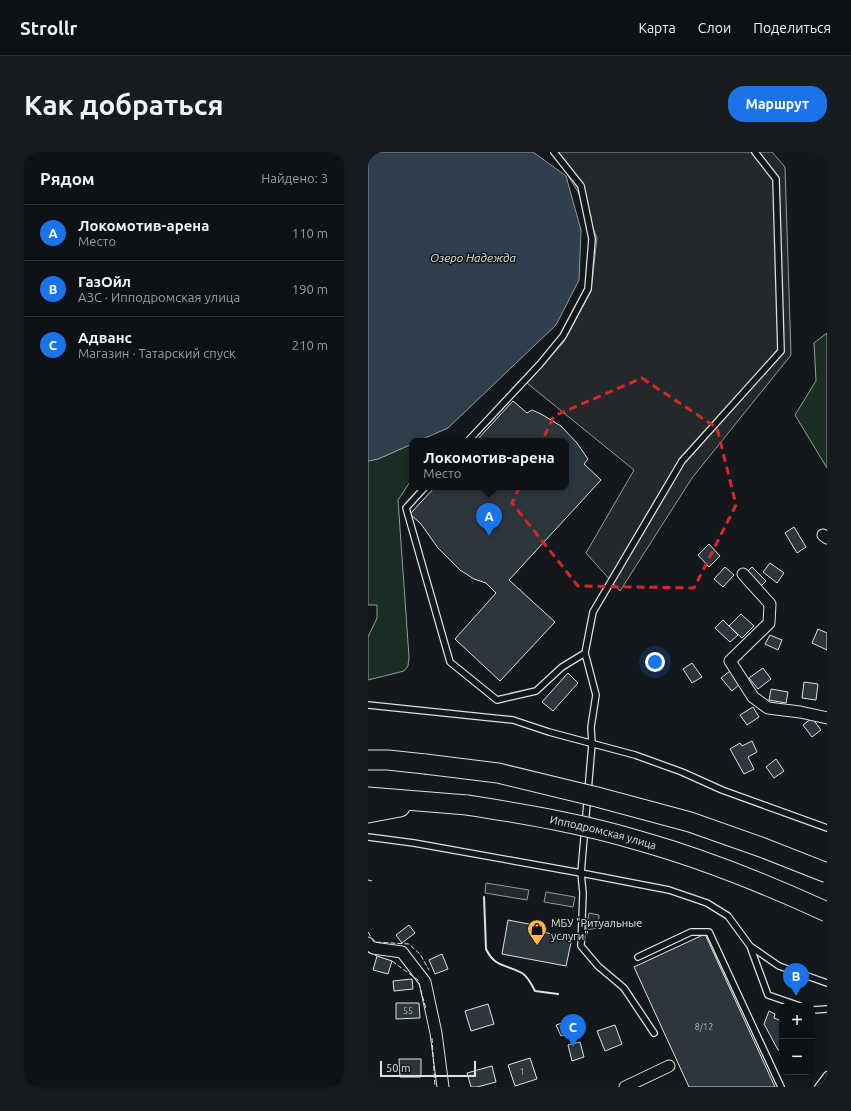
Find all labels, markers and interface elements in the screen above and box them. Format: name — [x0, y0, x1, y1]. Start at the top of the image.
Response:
text: Strollr — [20, 17, 77, 39]
text: Карта — [638, 20, 676, 36]
text: Слои — [698, 20, 731, 36]
text: Поделиться — [753, 20, 831, 36]
button: Маршрут — [728, 86, 827, 122]
text: Как добраться — [24, 89, 223, 120]
text: Рядом — [40, 169, 95, 188]
text: Найдено: 3 — [261, 171, 328, 185]
text: Локомотив-арена — [78, 217, 209, 234]
text: A — [48, 226, 58, 240]
text: 110 m — [292, 226, 328, 240]
text: Место — [78, 234, 116, 248]
water label: Озеро Надежда — [430, 251, 516, 264]
text: ГазОйл — [78, 273, 131, 290]
text: B — [49, 282, 57, 296]
text: 190 m — [292, 282, 328, 296]
text: АЗС · Ипподромская улица — [78, 290, 240, 304]
text: Адванс — [78, 329, 132, 346]
text: C — [49, 338, 57, 352]
text: 210 m — [292, 338, 328, 352]
text: Магазин · Татарский спуск — [78, 346, 236, 360]
popup — [409, 438, 569, 490]
text: Локомотив-арена — [423, 449, 555, 466]
text: Место — [423, 466, 461, 480]
pin: A — [476, 503, 502, 536]
your location — [645, 652, 665, 672]
street label: Ипподромская улица — [549, 813, 658, 851]
place label: МБУ "Ритуальные услуги" — [551, 917, 642, 942]
shop icon: МБУ "Ритуальные услуги" — [526, 918, 548, 946]
pin: B — [783, 963, 809, 996]
map controls — [779, 1003, 815, 1075]
button: + — [779, 1003, 815, 1039]
house number: 55 — [403, 1006, 413, 1016]
pin: C — [560, 1014, 586, 1047]
house number: 8/12 — [695, 1022, 713, 1032]
button: − — [779, 1039, 815, 1075]
scale bar — [380, 1059, 476, 1078]
text: 50 m — [386, 1062, 410, 1074]
house number: 1 — [519, 1067, 525, 1077]

